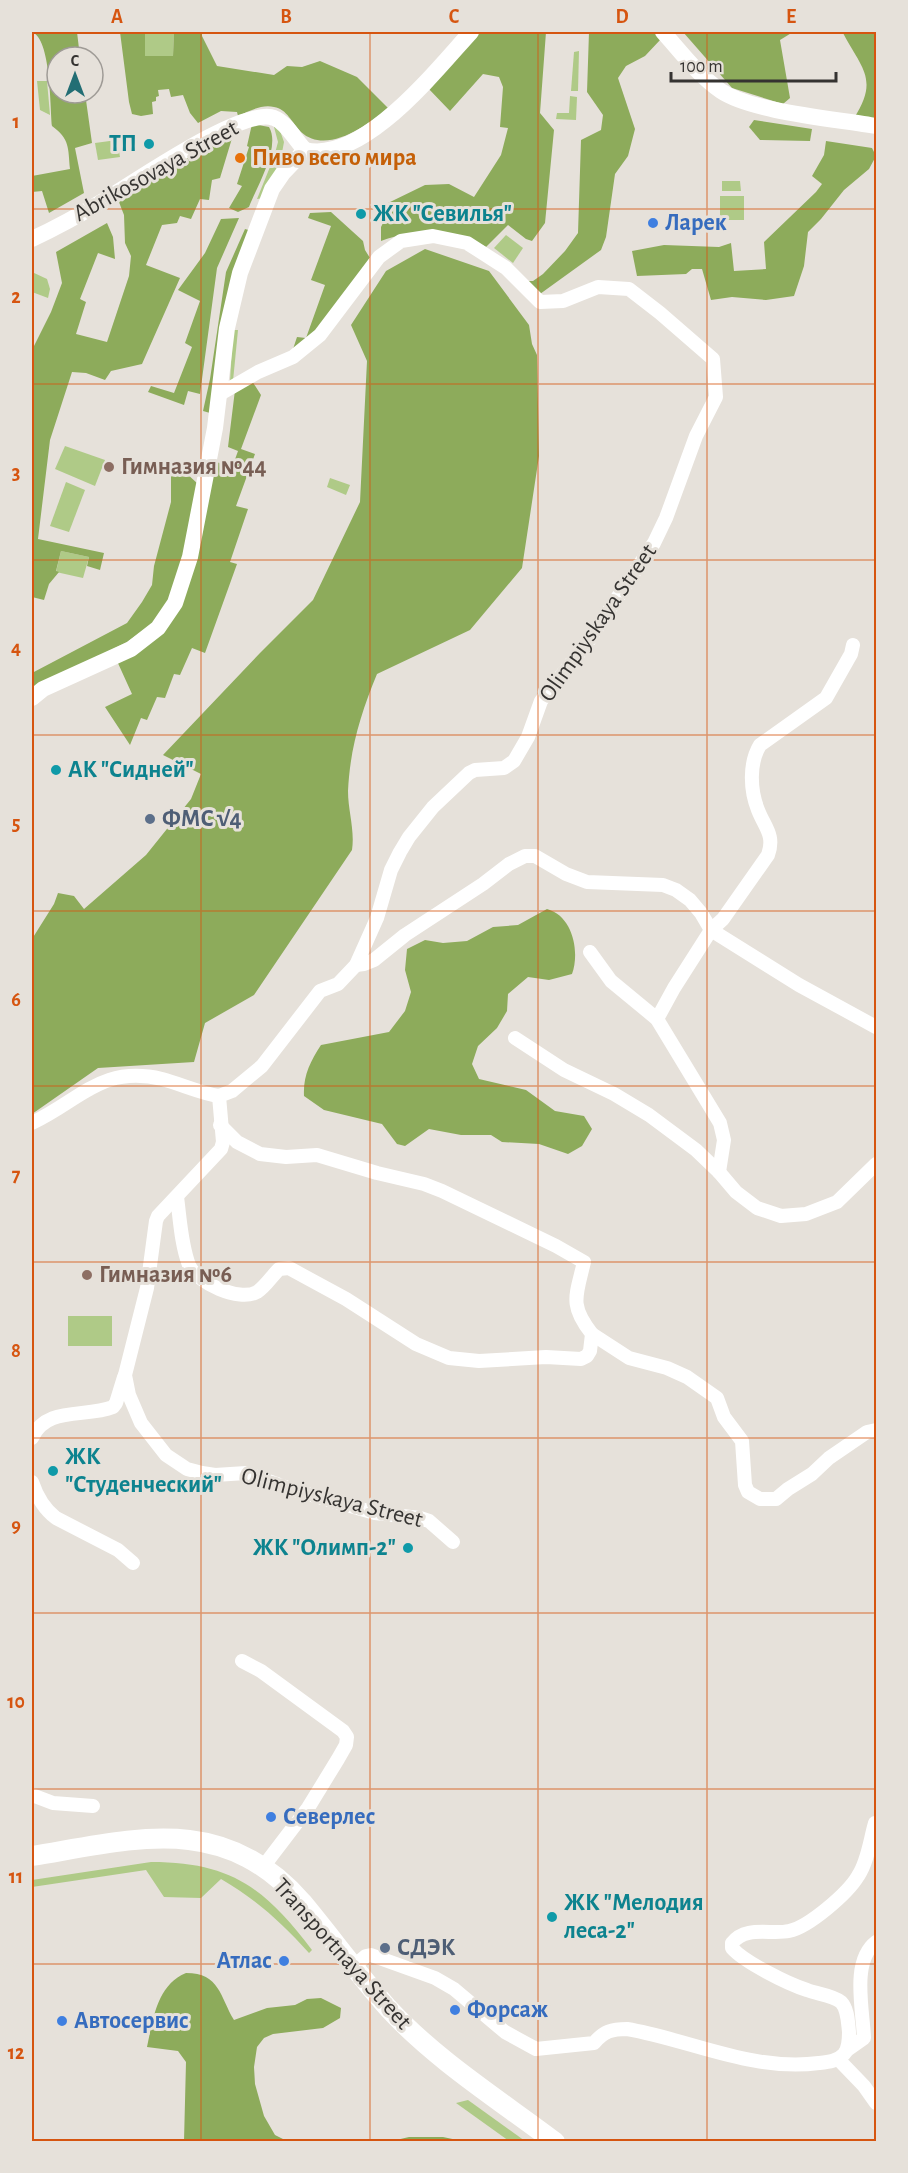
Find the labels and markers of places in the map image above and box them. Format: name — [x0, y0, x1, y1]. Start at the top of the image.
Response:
place label: ТП — [109, 132, 137, 156]
marker: ТП — [142, 137, 156, 151]
place label: Пиво всего мира — [252, 146, 417, 170]
marker: Пиво всего мира — [233, 151, 247, 165]
place label: ЖК "Севилья" — [373, 202, 512, 226]
marker: ЖК "Севилья" — [354, 207, 368, 221]
place label: Ларек — [665, 211, 727, 235]
marker: Ларек — [646, 216, 660, 230]
place label: Гимназия №44 — [121, 455, 267, 479]
marker: Гимназия №44 — [102, 460, 116, 474]
place label: АК "Сидней" — [68, 758, 194, 782]
marker: АК "Сидней" — [49, 763, 63, 777]
place label: ФМС √4 — [162, 807, 242, 831]
marker: ФМС √4 — [143, 812, 157, 826]
place label: Гимназия №6 — [99, 1263, 232, 1287]
marker: Гимназия №6 — [80, 1268, 94, 1282]
place label: ЖК "Студенческий" — [65, 1445, 222, 1497]
marker: ЖК "Студенческий" — [46, 1464, 60, 1478]
place label: ЖК "Олимп-2" — [253, 1536, 396, 1560]
marker: ЖК "Олимп-2" — [401, 1541, 415, 1555]
place label: Северлес — [283, 1805, 375, 1829]
marker: Северлес — [264, 1810, 278, 1824]
place label: ЖК "Мелодия леса-2" — [564, 1891, 704, 1943]
marker: ЖК "Мелодия леса-2" — [545, 1910, 559, 1924]
place label: СДЭК — [397, 1936, 456, 1960]
marker: СДЭК — [378, 1941, 392, 1955]
place label: Атлас — [216, 1949, 272, 1973]
marker: Атлас — [277, 1954, 291, 1968]
place label: Форсаж — [467, 1998, 548, 2022]
marker: Форсаж — [448, 2003, 462, 2017]
place label: Автосервис — [74, 2009, 189, 2033]
marker: Автосервис — [55, 2014, 69, 2028]

